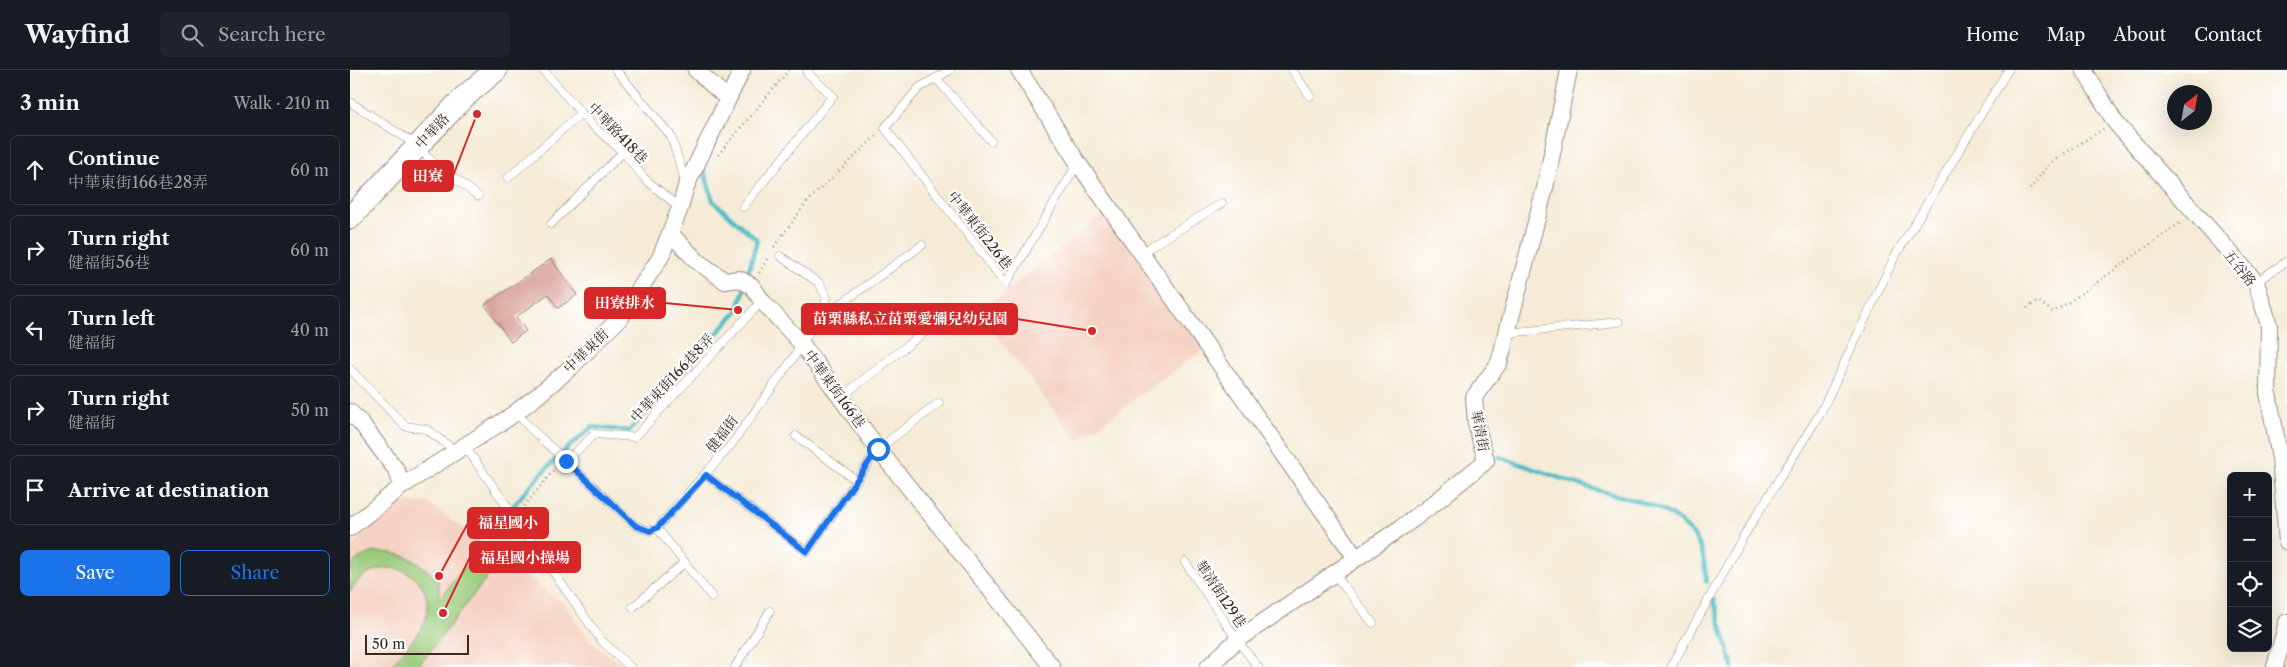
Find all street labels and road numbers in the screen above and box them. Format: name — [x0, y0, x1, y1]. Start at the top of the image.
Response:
street label: 中華路418巷 — [584, 99, 652, 167]
street label: 中華路 — [411, 110, 453, 152]
street label: 中華東街226巷 — [944, 187, 1016, 273]
street label: 五谷路 — [2220, 246, 2260, 290]
street label: 中華東街 — [560, 325, 612, 377]
street label: 中華東街166巷8弄 — [626, 330, 718, 426]
street label: 中華東街166巷 — [801, 346, 869, 432]
street label: 華清街 — [1467, 409, 1493, 453]
street label: 健福街 — [702, 412, 742, 456]
street label: 華清街129巷 — [1192, 557, 1250, 631]

